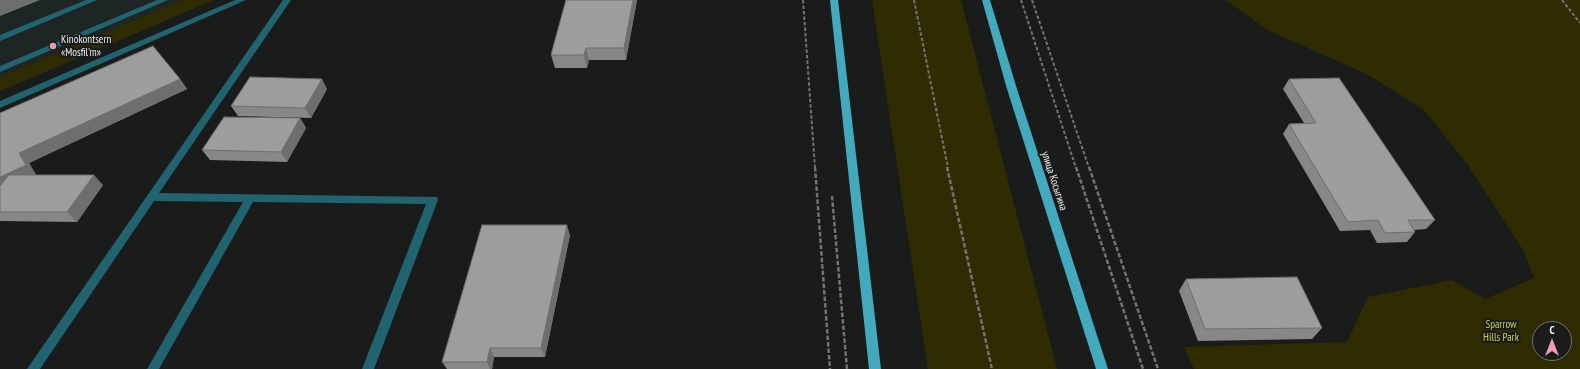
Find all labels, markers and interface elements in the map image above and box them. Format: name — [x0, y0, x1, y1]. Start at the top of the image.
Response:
place label: Kinokontsern «Mosfil'm» — [61, 33, 111, 59]
marker: Kinokontsern «Mosfil'm» — [48, 41, 58, 51]
street label: улица Косыгина — [1038, 150, 1070, 212]
park label: Sparrow Hills Park — [1483, 318, 1519, 344]
north arrow — [1532, 321, 1572, 361]
text: С — [1549, 323, 1555, 337]

